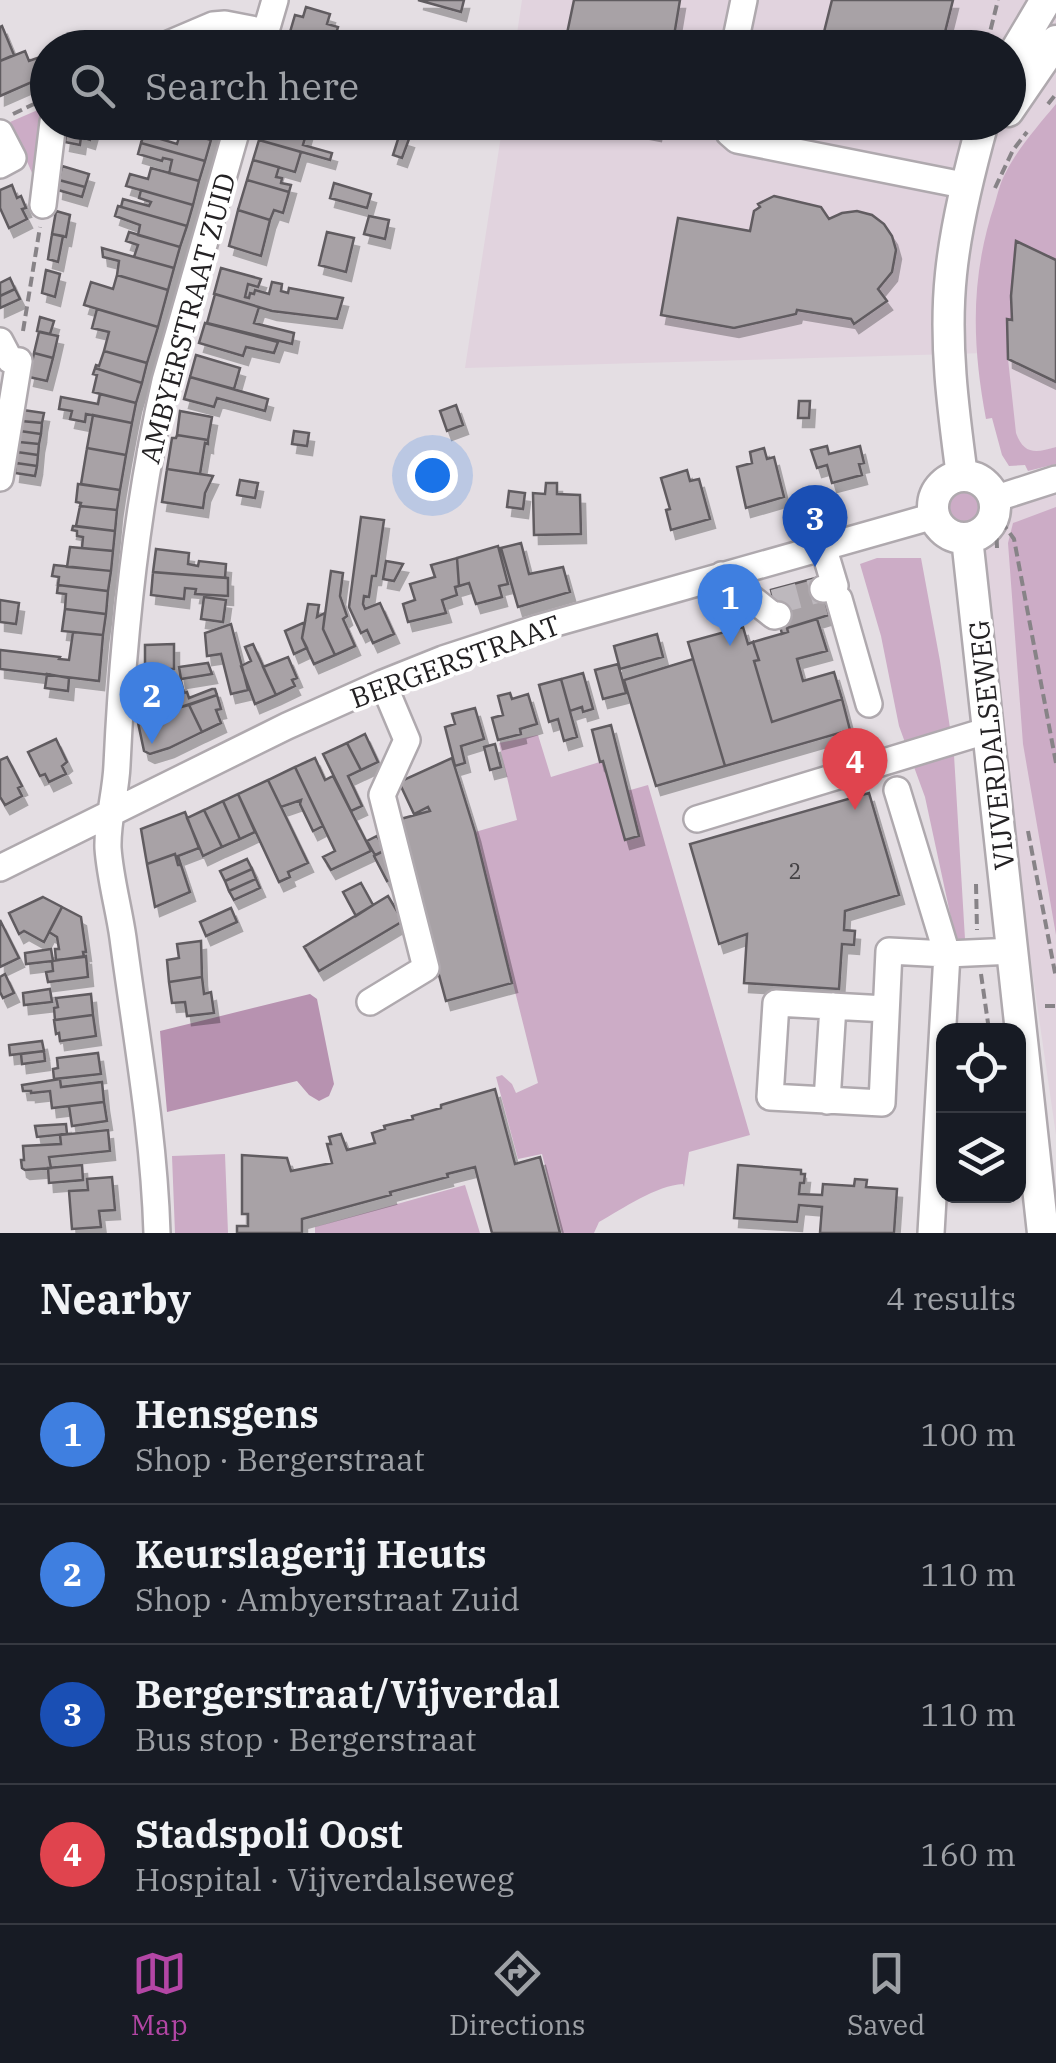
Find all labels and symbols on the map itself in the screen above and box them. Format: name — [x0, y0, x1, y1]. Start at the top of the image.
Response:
street label: AMBYERSTRAAT ZUID — [130, 169, 244, 467]
your location — [407, 450, 458, 501]
pin: 3 — [782, 484, 848, 567]
pin: 1 — [698, 564, 762, 646]
street label: BERGERSTRAAT — [345, 606, 565, 716]
street label: VIJVERDALSEWEG — [959, 618, 1023, 872]
pin: 2 — [120, 662, 184, 744]
pin: 4 — [822, 728, 888, 810]
house number: 2 — [788, 856, 802, 885]

